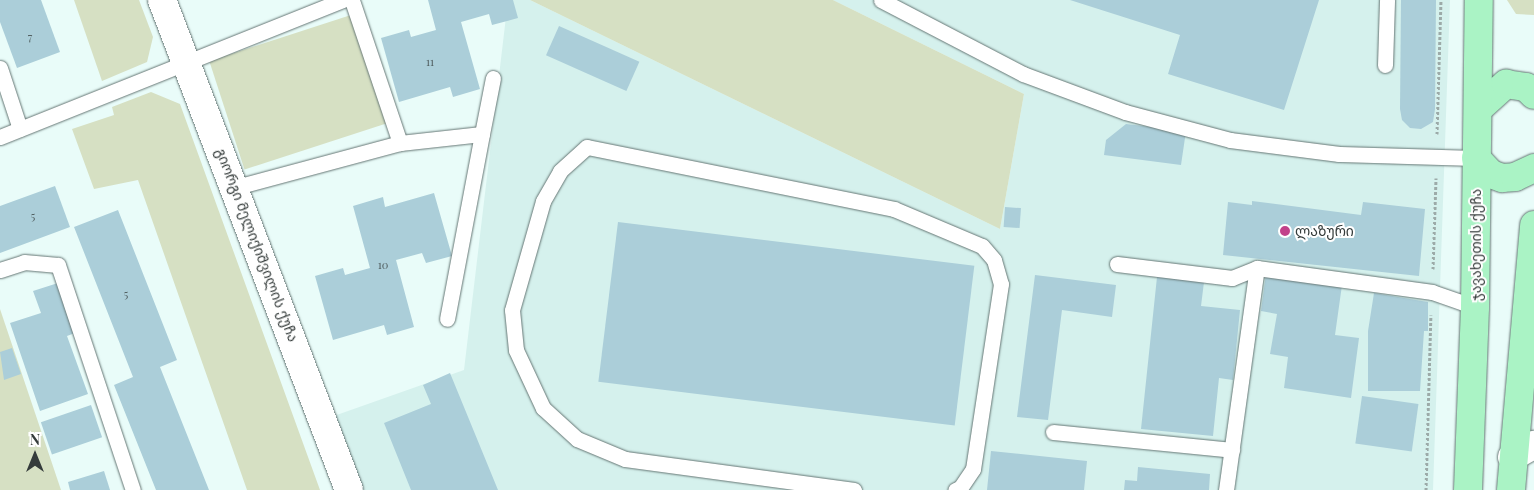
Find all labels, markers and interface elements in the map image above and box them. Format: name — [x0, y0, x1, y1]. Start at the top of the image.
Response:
house number: 7 — [28, 30, 32, 44]
house number: 11 — [426, 55, 434, 69]
street label: გიორგი მელიქიშვილის ქუჩა — [212, 146, 302, 344]
street label: ჯავახეთის ქუჩა — [1468, 189, 1484, 301]
house number: 5 — [31, 209, 35, 223]
place label: ლაზური — [1295, 223, 1354, 239]
marker: ლაზური — [1279, 225, 1291, 237]
house number: 10 — [378, 258, 388, 272]
house number: 5 — [124, 287, 128, 301]
north arrow — [10, 430, 60, 480]
text: N — [30, 430, 40, 449]

